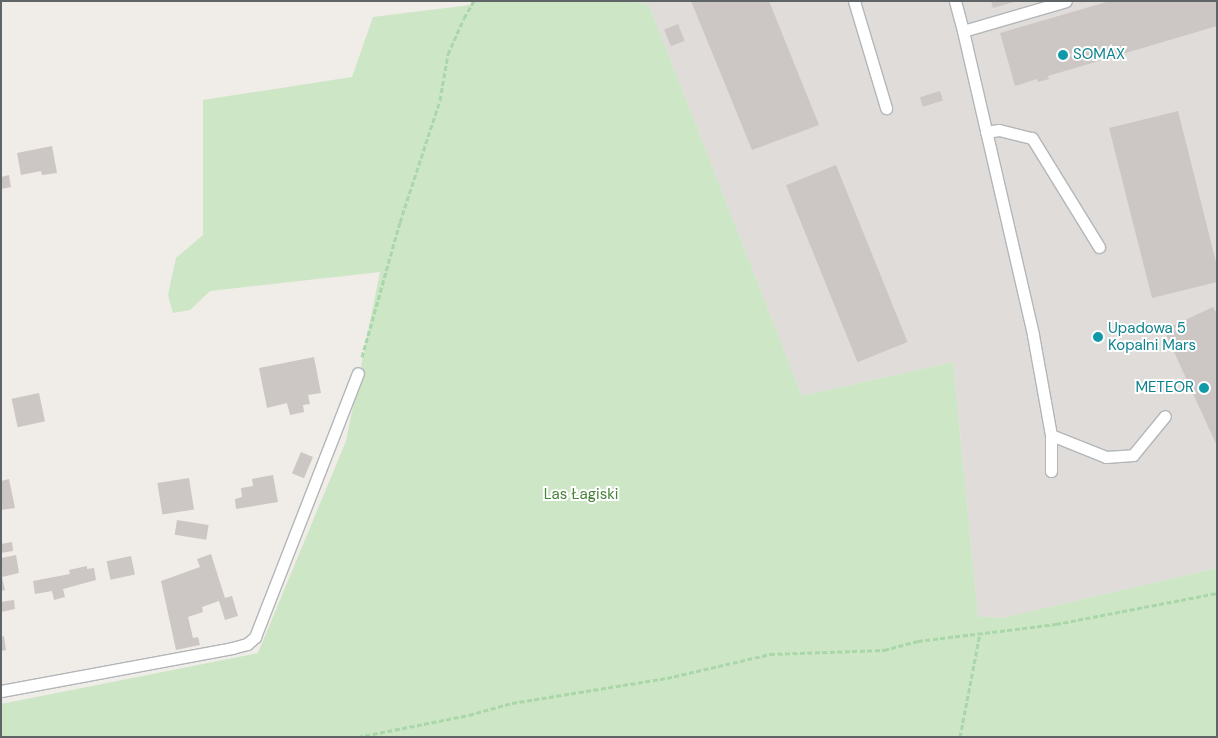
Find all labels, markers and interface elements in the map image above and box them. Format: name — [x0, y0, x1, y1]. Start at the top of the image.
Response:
place label: SOMAX — [1073, 46, 1125, 64]
marker: SOMAX — [1057, 49, 1069, 61]
place label: Upadowa 5 Kopalni Mars — [1108, 319, 1196, 354]
marker: Upadowa 5 Kopalni Mars — [1092, 331, 1104, 343]
place label: METEOR — [1136, 379, 1194, 397]
marker: METEOR — [1198, 382, 1210, 394]
park label: Las Łagiski — [544, 486, 618, 504]

